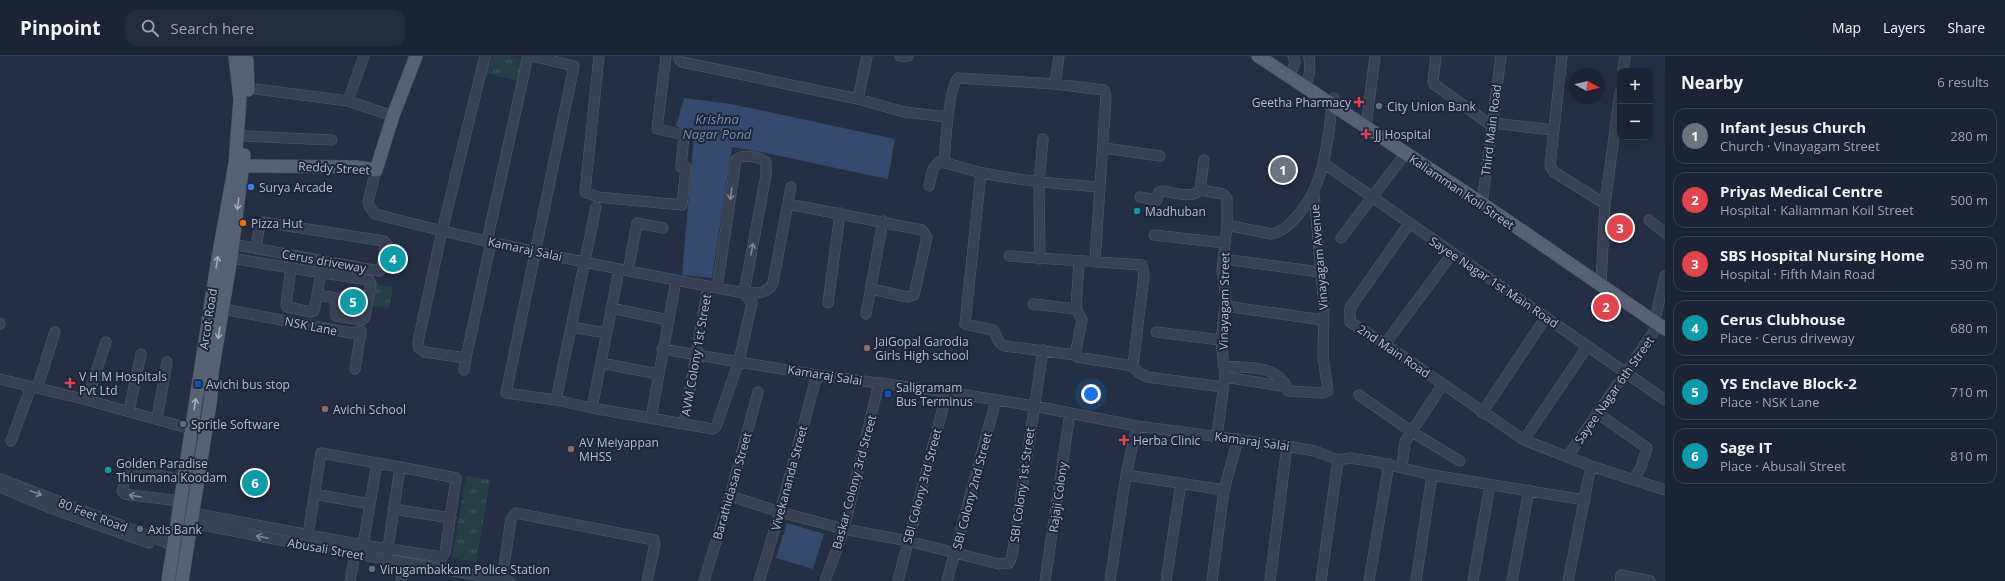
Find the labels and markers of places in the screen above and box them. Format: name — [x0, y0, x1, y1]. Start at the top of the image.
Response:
place label: Geetha Pharmacy — [1252, 94, 1352, 111]
marker: Geetha Pharmacy — [1354, 97, 1364, 107]
place label: City Union Bank — [1387, 98, 1477, 115]
marker: City Union Bank — [1374, 101, 1384, 111]
place label: JJ Hospital — [1374, 126, 1431, 143]
marker: JJ Hospital — [1360, 128, 1372, 140]
pin: 1 — [1270, 155, 1296, 185]
place label: Surya Arcade — [259, 179, 333, 196]
marker: Surya Arcade — [246, 182, 256, 192]
place label: Madhuban — [1145, 203, 1206, 220]
marker: Madhuban — [1132, 206, 1142, 216]
pin: 3 — [1607, 213, 1633, 243]
place label: Pizza Hut — [251, 215, 303, 232]
marker: Pizza Hut — [238, 218, 248, 228]
pin: 4 — [380, 244, 406, 274]
pin: 5 — [340, 287, 366, 317]
pin: 2 — [1593, 292, 1619, 322]
place label: JaiGopal Garodia Girls High school — [874, 333, 969, 364]
marker: JaiGopal Garodia Girls High school — [862, 343, 872, 353]
place label: V H M Hospitals Pvt Ltd — [79, 368, 167, 399]
place label: Avichi bus stop — [206, 376, 290, 393]
marker: V H M Hospitals Pvt Ltd — [64, 377, 76, 389]
marker: Avichi bus stop — [193, 379, 203, 389]
place label: Saligramam Bus Terminus — [896, 379, 973, 410]
marker: Saligramam Bus Terminus — [883, 389, 893, 399]
place label: Avichi School — [333, 401, 406, 418]
marker: Avichi School — [320, 404, 330, 414]
place label: Spritle Software — [191, 416, 280, 433]
marker: Spritle Software — [178, 419, 188, 429]
place label: Herba Clinic — [1133, 432, 1201, 449]
place label: AV Meiyappan MHSS — [579, 434, 659, 465]
marker: Herba Clinic — [1118, 434, 1130, 446]
marker: AV Meiyappan MHSS — [566, 444, 576, 454]
place label: Golden Paradise Thirumana Koodam — [116, 455, 227, 486]
marker: Golden Paradise Thirumana Koodam — [103, 465, 113, 475]
pin: 6 — [242, 468, 268, 498]
place label: Axis Bank — [148, 521, 203, 538]
marker: Axis Bank — [135, 524, 145, 534]
place label: Virugambakkam Police Station — [380, 561, 550, 578]
marker: Virugambakkam Police Station — [367, 564, 377, 574]

